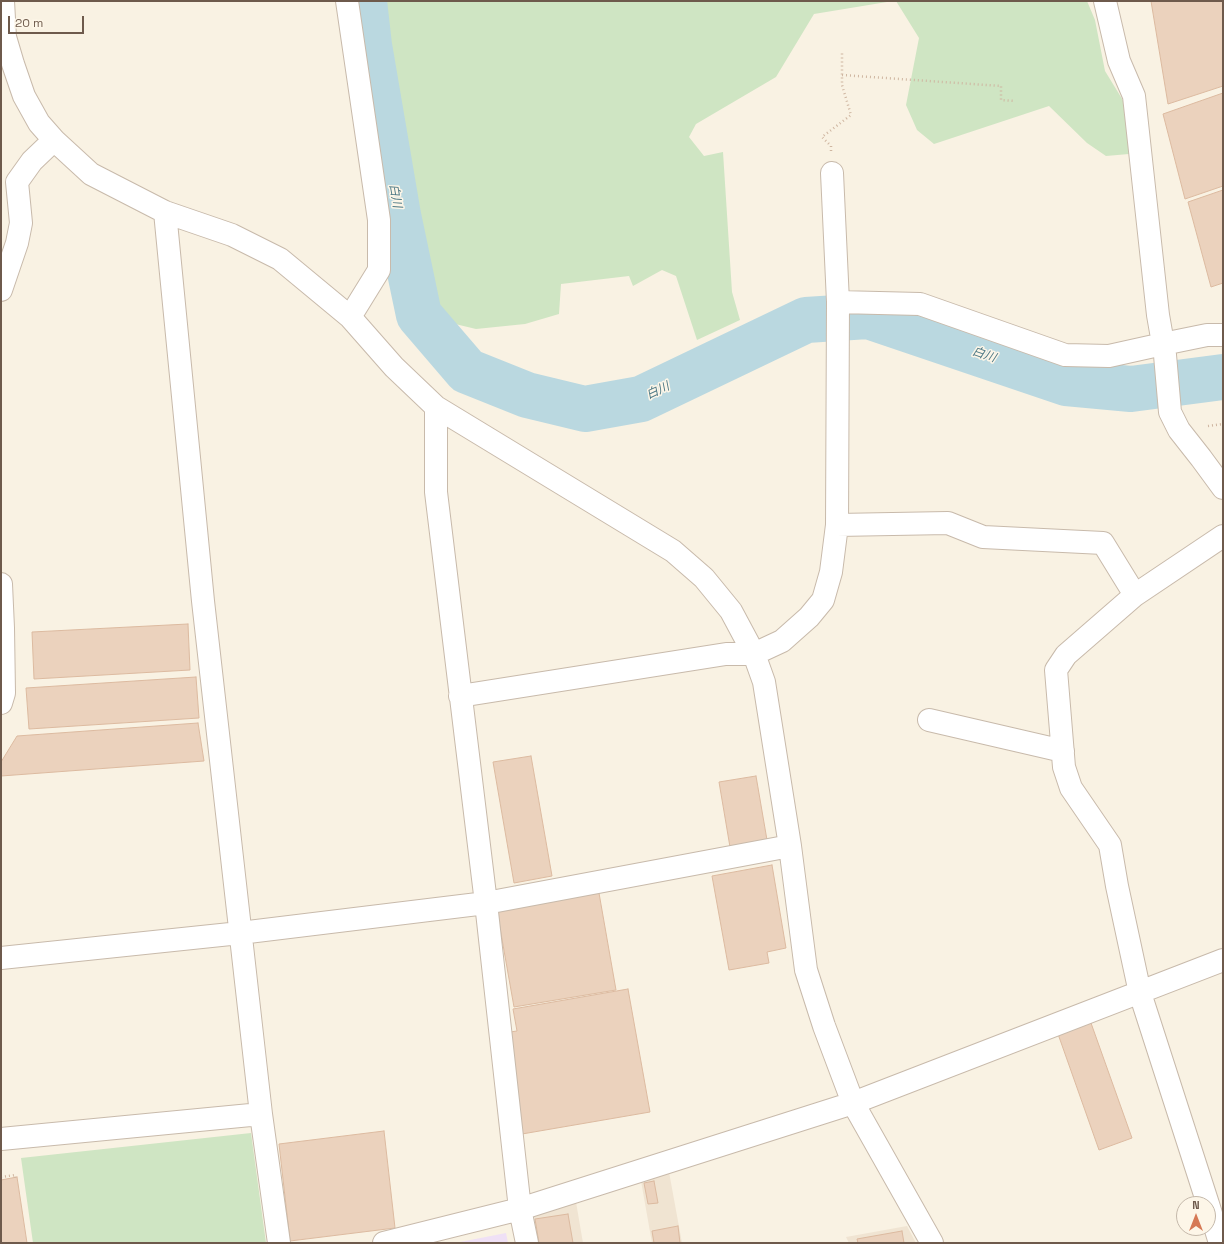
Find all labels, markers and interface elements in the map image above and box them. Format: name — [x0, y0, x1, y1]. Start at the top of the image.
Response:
scale bar — [10, 8, 86, 34]
text: 20 m — [15, 15, 43, 31]
water label: 白川 — [386, 183, 404, 209]
water label: 白川 — [970, 344, 998, 366]
water label: 白川 — [644, 379, 672, 403]
north arrow — [1176, 1196, 1216, 1236]
text: N — [1192, 1198, 1200, 1212]

